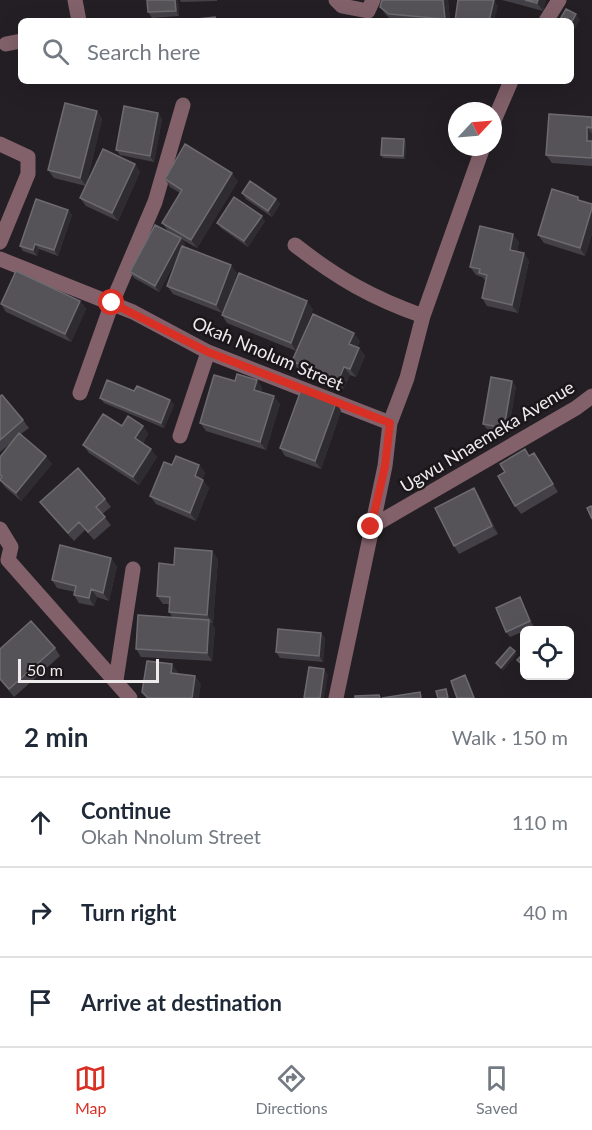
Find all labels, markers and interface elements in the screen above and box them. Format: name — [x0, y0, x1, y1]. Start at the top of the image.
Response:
search box — [18, 18, 574, 84]
icon: search — [39, 35, 72, 68]
text: Search here — [87, 38, 200, 65]
north arrow — [448, 102, 502, 156]
route start — [98, 289, 124, 315]
street label: Okah Nnolum Street — [189, 311, 347, 395]
street label: Ugwu Nnaemeka Avenue — [396, 375, 578, 497]
route end — [357, 513, 383, 539]
map controls — [520, 626, 574, 680]
button: locate — [520, 626, 574, 680]
scale bar — [18, 656, 159, 684]
text: 50 m — [27, 660, 63, 679]
text: 2 min — [24, 721, 88, 753]
text: Walk · 150 m — [452, 725, 568, 749]
text: Continue — [81, 797, 171, 824]
icon: ahead — [24, 806, 57, 839]
text: 110 m — [512, 810, 568, 834]
text: Okah Nnolum Street — [81, 824, 261, 848]
icon: right — [24, 896, 57, 929]
text: Turn right — [81, 899, 176, 926]
text: 40 m — [523, 900, 568, 924]
icon: arrive — [24, 986, 57, 1019]
text: Arrive at destination — [81, 989, 282, 1016]
tab: Map — [74, 1062, 107, 1117]
tab: Directions — [255, 1062, 328, 1117]
tab: Saved — [476, 1062, 518, 1117]

